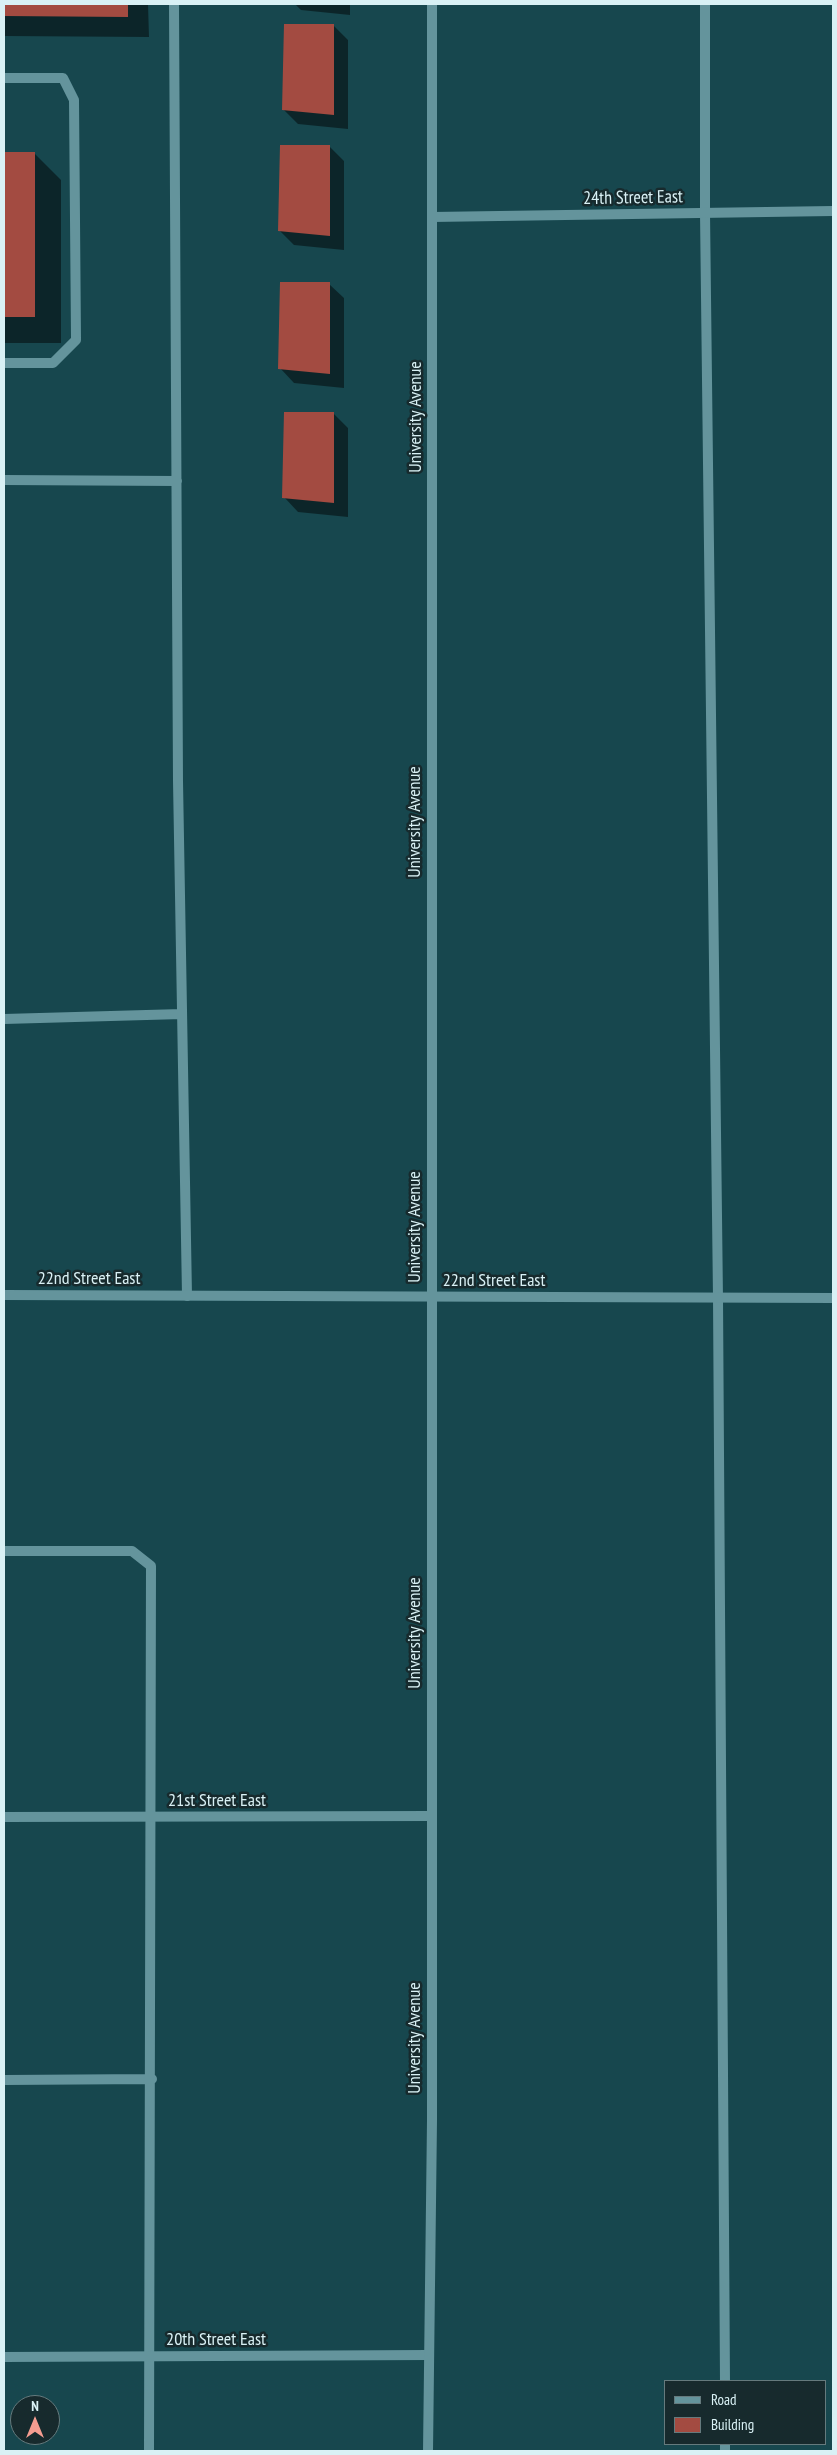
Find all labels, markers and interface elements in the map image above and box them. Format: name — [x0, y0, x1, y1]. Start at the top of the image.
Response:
street label: 24th Street East — [583, 186, 683, 210]
street label: University Avenue — [405, 361, 427, 473]
street label: University Avenue — [404, 766, 426, 878]
street label: University Avenue — [404, 1171, 426, 1283]
street label: 22nd Street East — [38, 1268, 140, 1290]
street label: 22nd Street East — [443, 1270, 545, 1292]
street label: University Avenue — [404, 1577, 426, 1689]
street label: 21st Street East — [168, 1790, 266, 1812]
street label: University Avenue — [404, 1982, 426, 2094]
street label: 20th Street East — [166, 2329, 266, 2351]
legend — [664, 2380, 827, 2445]
text: Road — [711, 2390, 737, 2409]
north arrow — [10, 2395, 60, 2445]
text: N — [31, 2397, 39, 2415]
text: Building — [711, 2415, 754, 2434]

